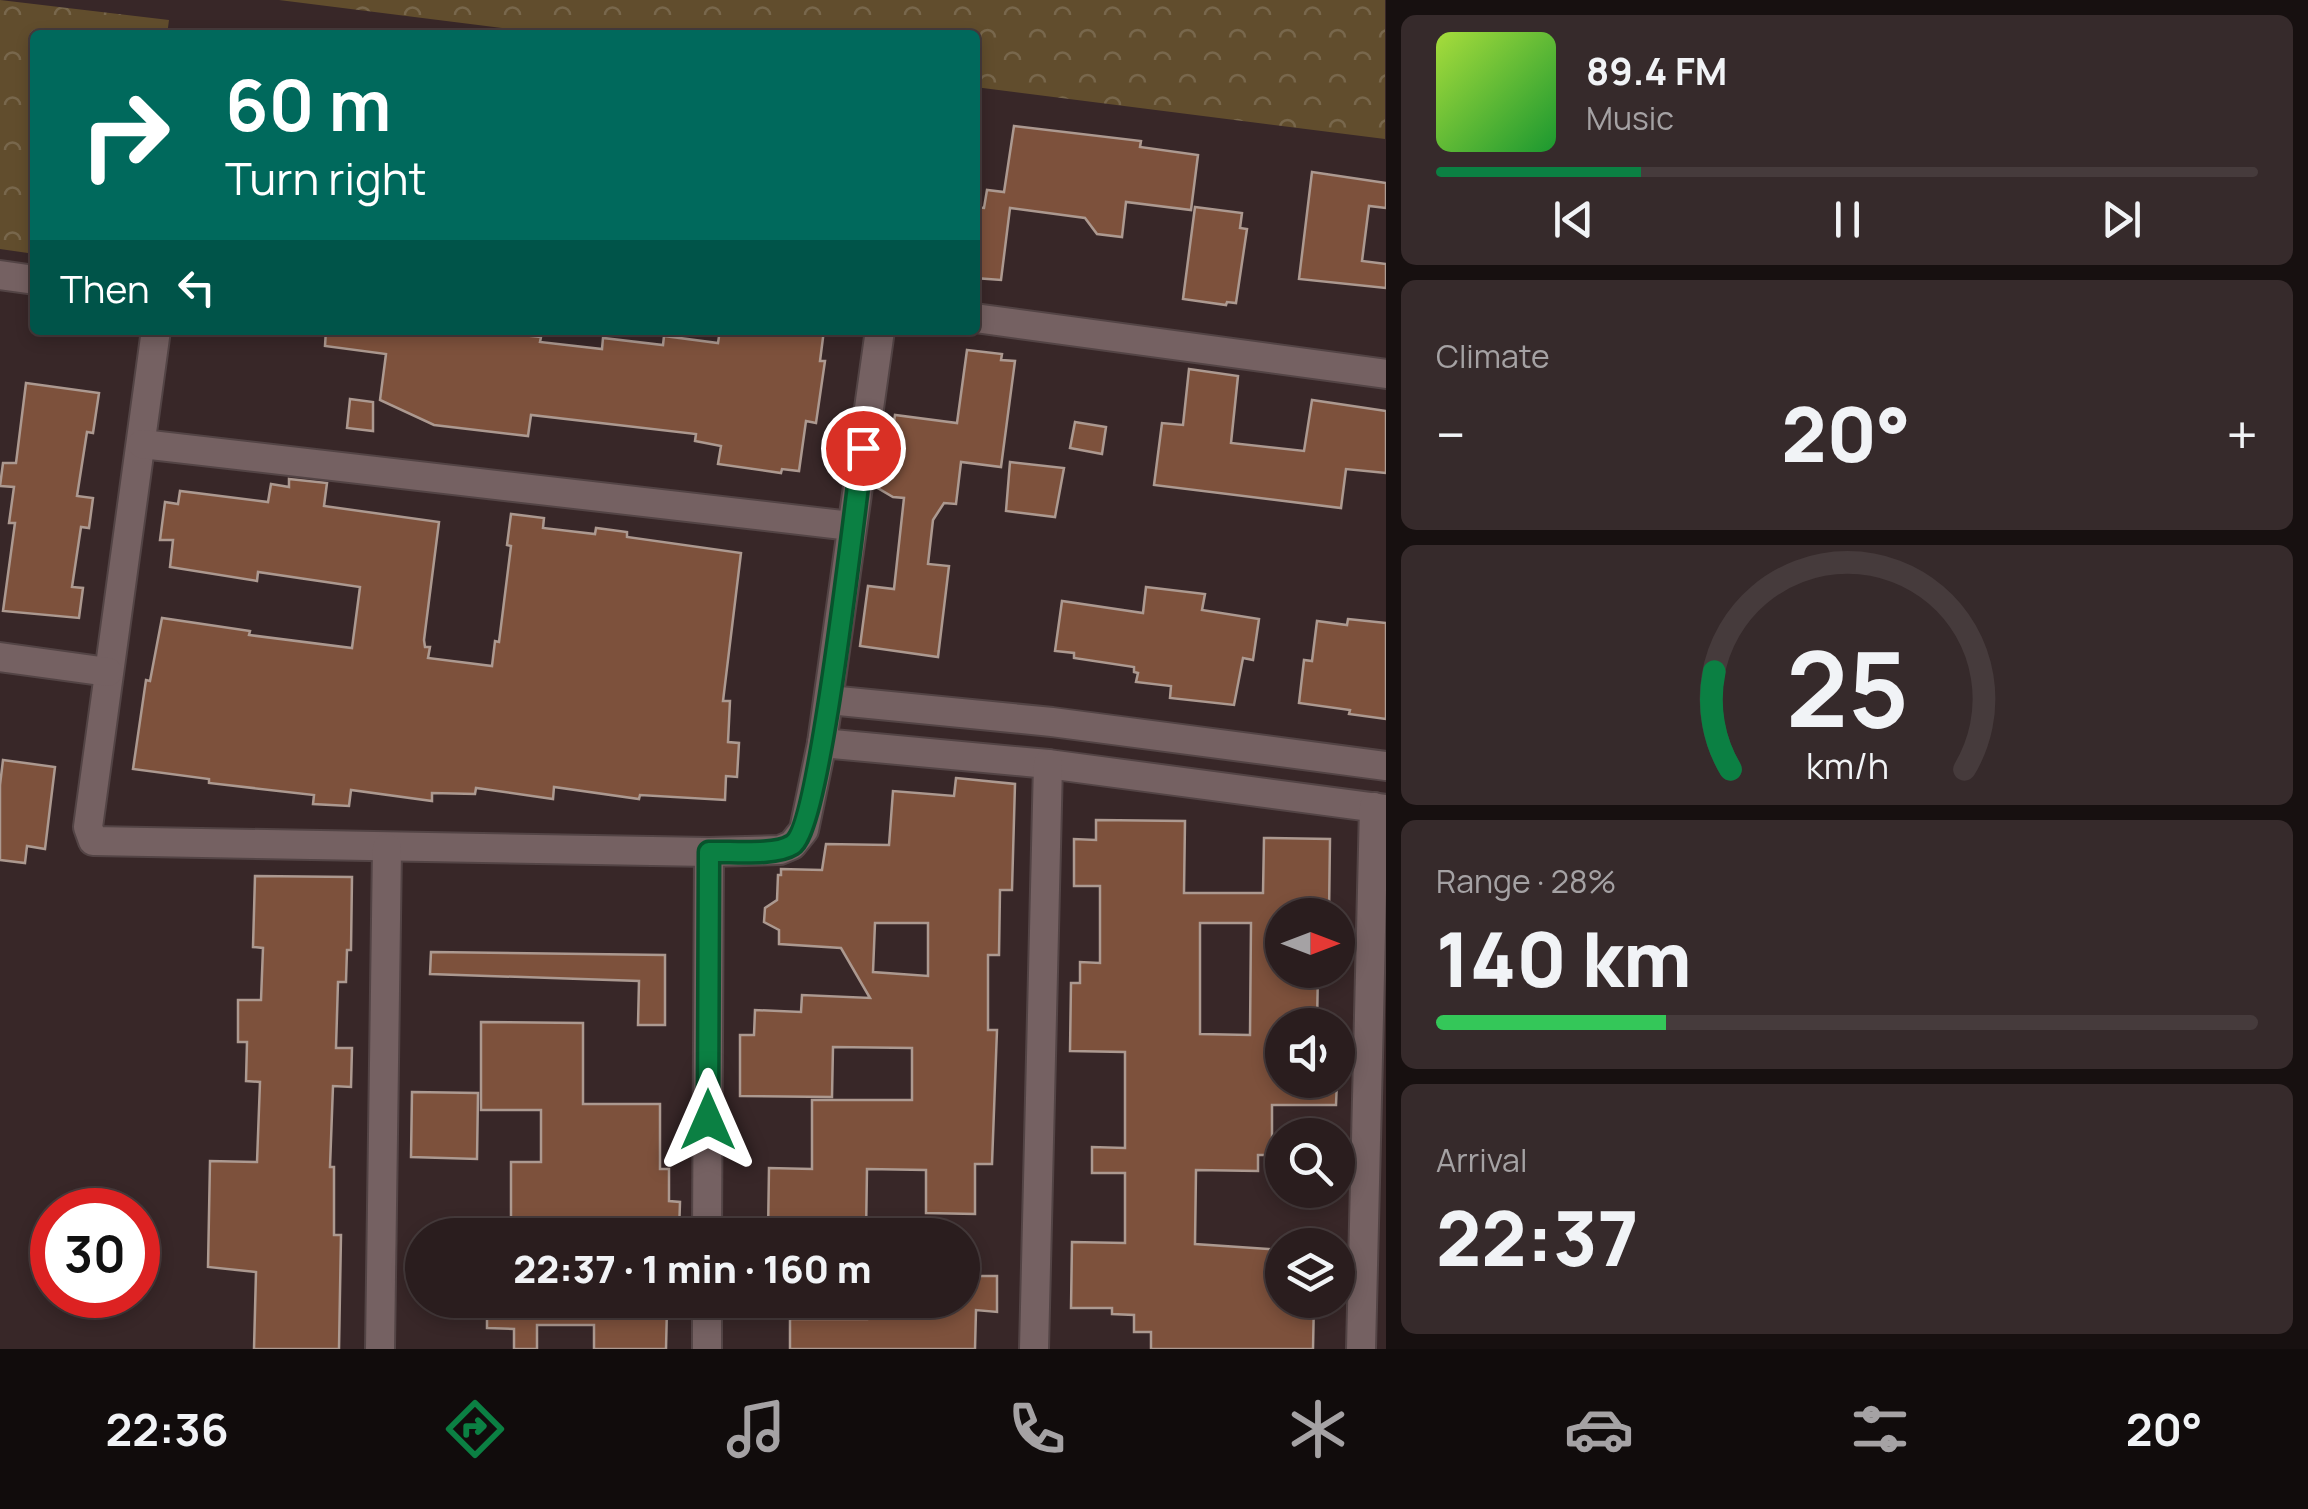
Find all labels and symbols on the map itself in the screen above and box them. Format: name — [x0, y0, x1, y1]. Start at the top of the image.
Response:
pin — [821, 406, 906, 491]
north arrow — [1265, 898, 1355, 988]
position arrow — [656, 1068, 760, 1172]
speed limit sign: 30 — [30, 1188, 160, 1318]

